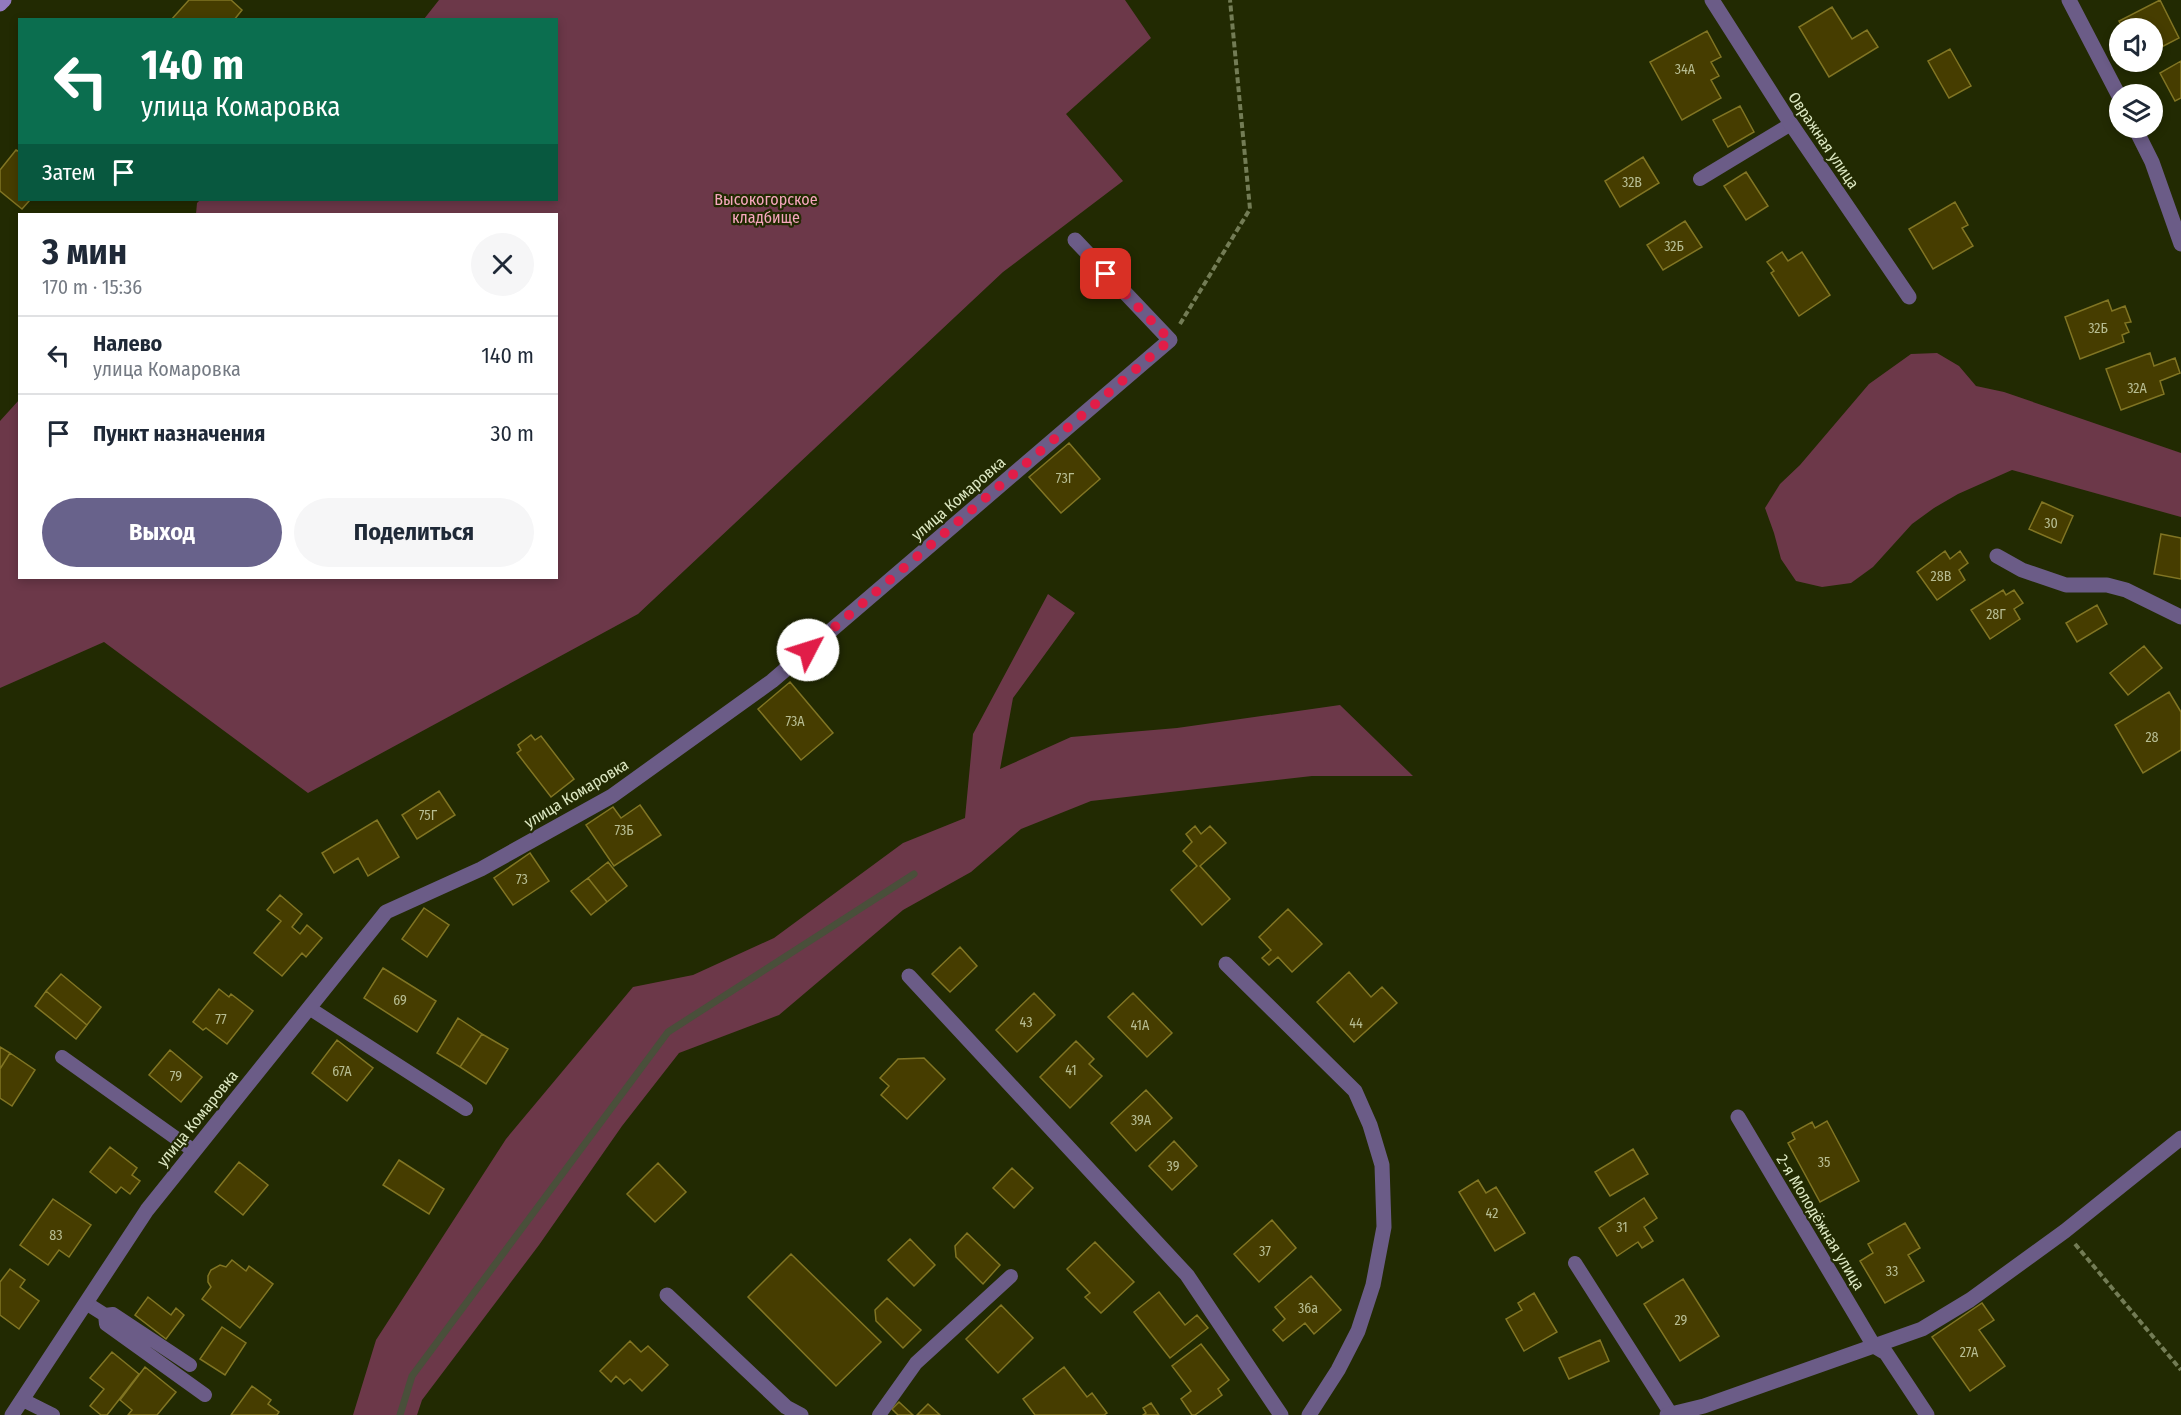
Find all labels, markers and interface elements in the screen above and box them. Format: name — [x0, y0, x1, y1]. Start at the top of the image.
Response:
map controls — [2109, 18, 2163, 138]
button: sound — [2109, 18, 2163, 72]
text: 140 m — [141, 40, 244, 90]
icon: left — [42, 42, 120, 120]
house number: 34А — [1675, 61, 1696, 78]
button: layers — [2109, 84, 2163, 138]
street label: Овражная улица — [1784, 88, 1863, 192]
text: улица Комаровка — [141, 91, 341, 123]
icon: arrive — [107, 156, 140, 189]
text: Затем — [42, 159, 95, 186]
house number: 32В — [1622, 174, 1642, 191]
park label: Высокогорское кладбище — [714, 190, 818, 227]
text: 3 мин — [42, 230, 127, 274]
button: close — [471, 233, 534, 296]
house number: 32Б — [1664, 238, 1684, 255]
pin — [1080, 248, 1131, 299]
icon: arrive — [1089, 257, 1122, 290]
text: 170 m · 15:36 — [42, 275, 142, 299]
house number: 32Б — [2088, 320, 2108, 337]
text: Налево — [93, 330, 162, 357]
icon: left — [42, 339, 75, 372]
text: 140 m — [481, 342, 534, 369]
text: улица Комаровка — [93, 357, 241, 381]
house number: 32А — [2127, 380, 2148, 397]
icon: arrive — [42, 417, 75, 450]
text: Пункт назначения — [93, 420, 265, 447]
text: 30 m — [491, 420, 534, 447]
street label: улица Комаровка — [907, 452, 1009, 544]
house number: 73Г — [1056, 470, 1075, 487]
button: Выход — [42, 498, 282, 567]
button: Поделиться — [294, 498, 534, 567]
house number: 30 — [2044, 515, 2058, 532]
house number: 28В — [1931, 568, 1952, 585]
house number: 28Г — [1986, 606, 2006, 623]
position arrow — [776, 618, 840, 682]
house number: 73А — [785, 713, 805, 730]
house number: 28 — [2145, 729, 2159, 746]
street label: улица Комаровка — [521, 755, 632, 832]
house number: 75Г — [419, 807, 438, 824]
house number: 73Б — [614, 822, 634, 839]
house number: 73 — [516, 871, 528, 888]
house number: 69 — [393, 992, 407, 1009]
house number: 77 — [215, 1011, 227, 1028]
house number: 43 — [1020, 1014, 1032, 1031]
house number: 44 — [1349, 1015, 1363, 1032]
house number: 41А — [1131, 1017, 1150, 1034]
house number: 41 — [1065, 1062, 1077, 1079]
house number: 67А — [332, 1063, 352, 1080]
street label: улица Комаровка — [153, 1066, 242, 1170]
house number: 79 — [170, 1068, 182, 1085]
house number: 39А — [1131, 1112, 1152, 1129]
street label: 2-я Молодёжная улица — [1773, 1151, 1869, 1294]
house number: 35 — [1818, 1154, 1830, 1171]
house number: 39 — [1167, 1158, 1180, 1175]
house number: 42 — [1486, 1205, 1498, 1222]
house number: 31 — [1616, 1219, 1628, 1236]
house number: 83 — [49, 1227, 63, 1244]
house number: 37 — [1259, 1243, 1271, 1260]
house number: 33 — [1886, 1263, 1898, 1280]
house number: 36а — [1298, 1300, 1318, 1317]
house number: 29 — [1675, 1312, 1688, 1329]
house number: 27А — [1960, 1344, 1979, 1361]

